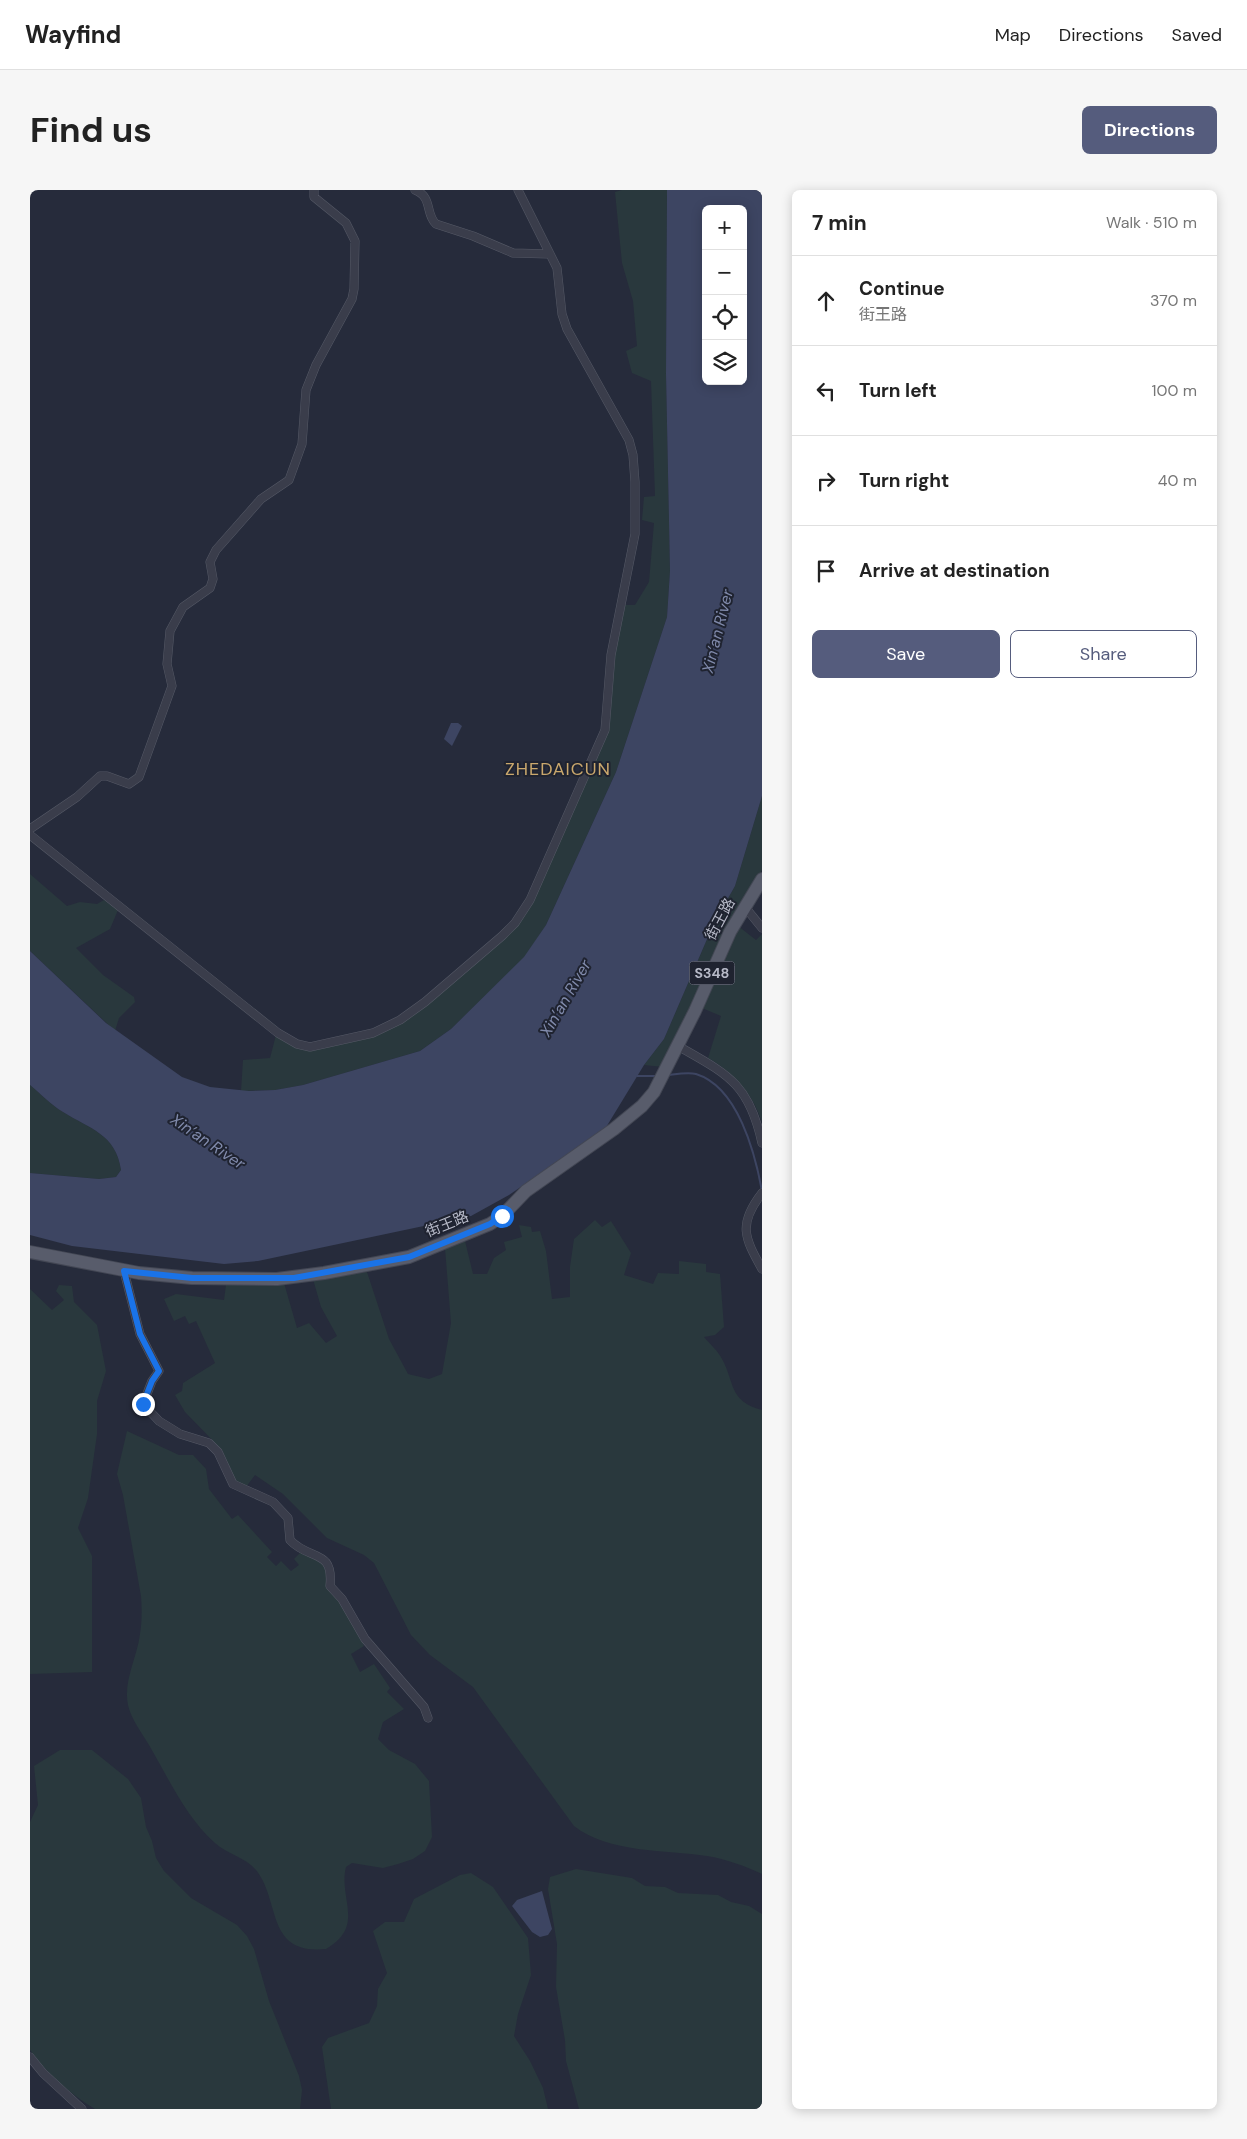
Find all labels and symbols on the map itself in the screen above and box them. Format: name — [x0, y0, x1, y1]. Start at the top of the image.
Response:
water label: Xin’an River — [697, 586, 738, 676]
district label: ZHEDAICUN — [505, 757, 611, 781]
street label: 街王路 — [701, 894, 739, 944]
water label: Xin’an River — [534, 955, 596, 1041]
road number: S348 — [690, 961, 734, 984]
water label: Xin’an River — [166, 1108, 250, 1175]
route start — [491, 1205, 514, 1228]
street label: 街王路 — [422, 1206, 472, 1242]
route end — [132, 1393, 155, 1416]

